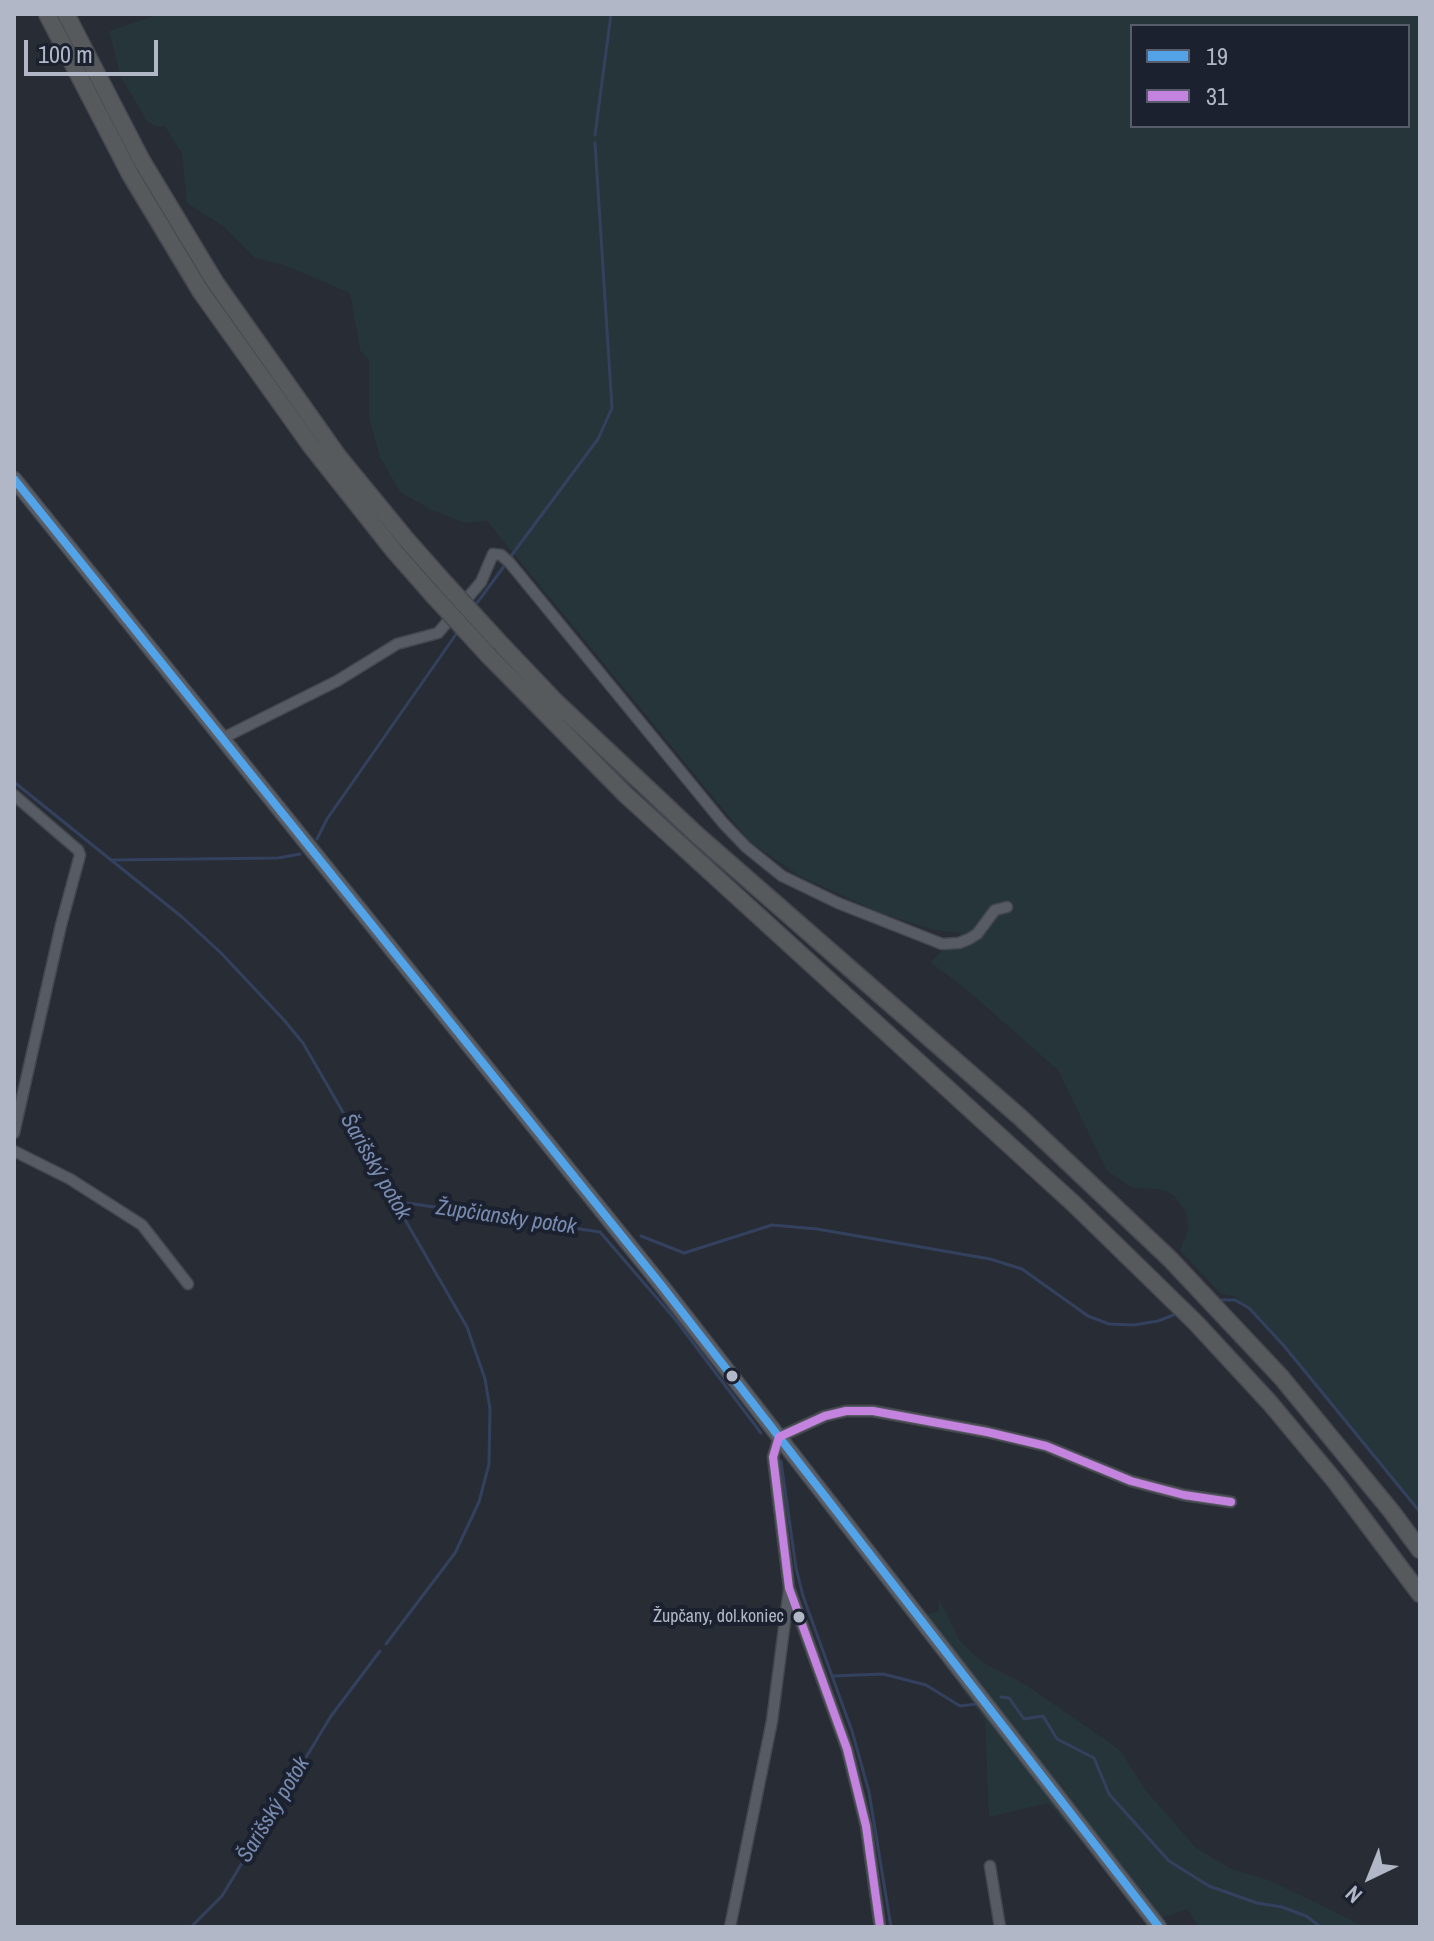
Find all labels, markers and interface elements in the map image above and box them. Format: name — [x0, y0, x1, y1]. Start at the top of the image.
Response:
scale bar — [28, 24, 162, 74]
legend — [1130, 24, 1410, 128]
text: 100 m — [38, 38, 93, 70]
text: 19 — [1206, 40, 1228, 72]
text: 31 — [1206, 80, 1228, 112]
water label: Šarišský potok — [334, 1109, 416, 1225]
water label: Župčiansky potok — [434, 1195, 578, 1241]
unlabelled marker — [724, 1368, 740, 1384]
place label: Župčany, dol.koniec — [653, 1606, 784, 1628]
marker: Župčany, dol.koniec — [791, 1609, 807, 1625]
water label: Šarišský potok — [232, 1752, 316, 1868]
north arrow — [1330, 1837, 1410, 1917]
text: N — [1339, 1879, 1369, 1910]

